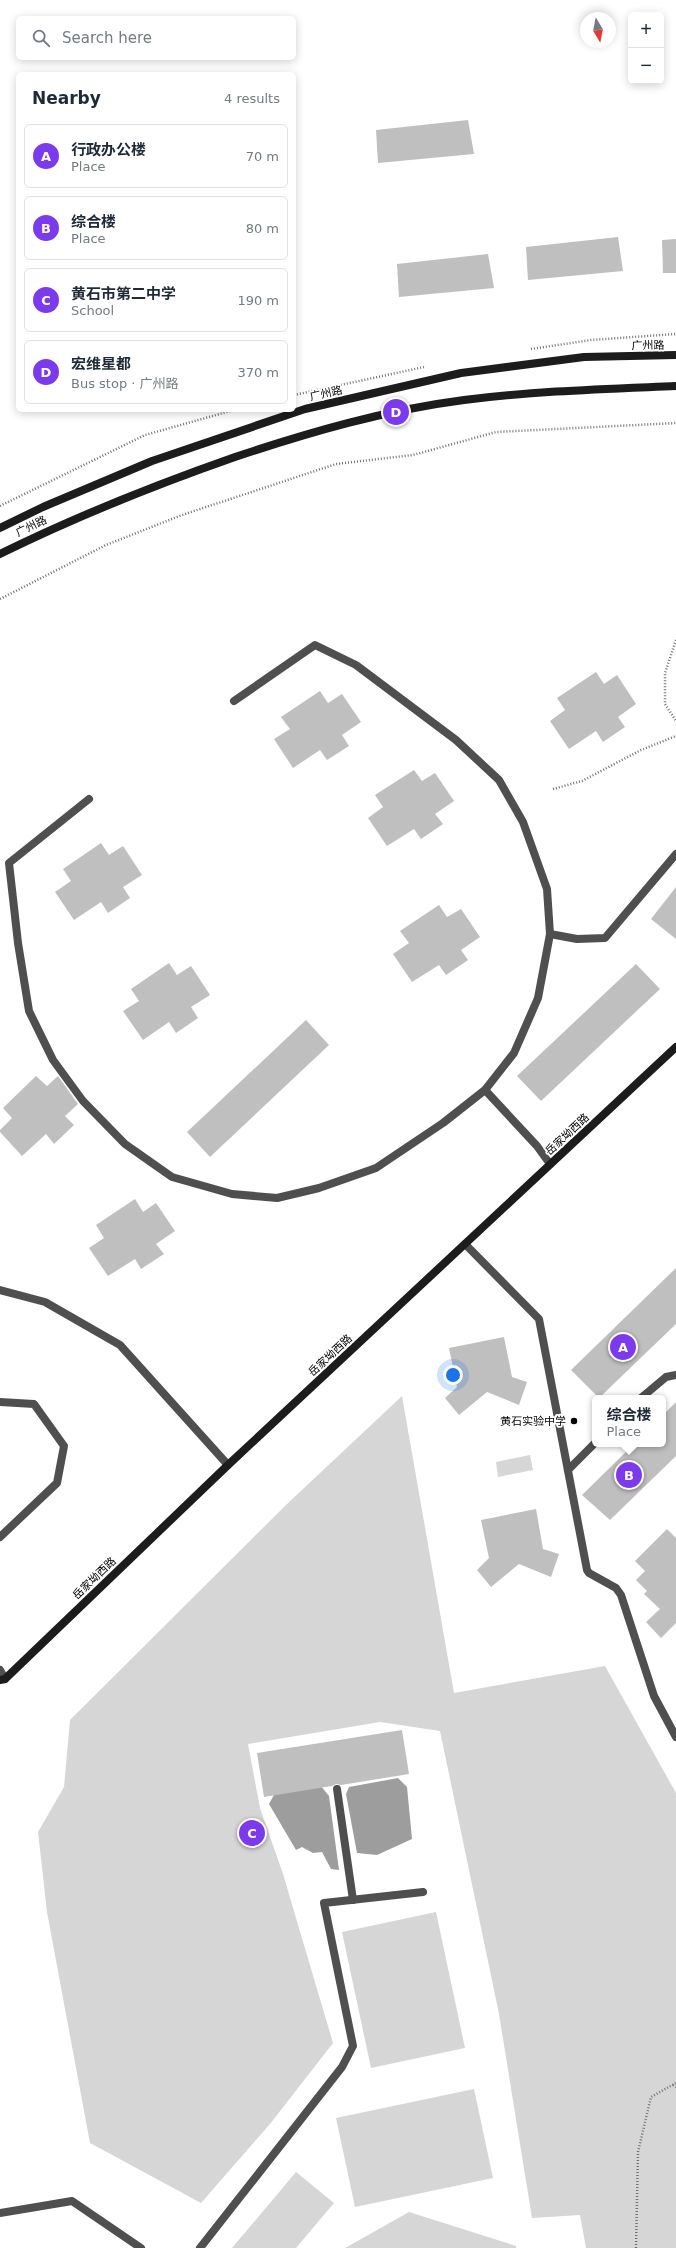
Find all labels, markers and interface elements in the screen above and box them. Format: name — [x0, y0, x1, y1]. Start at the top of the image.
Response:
north arrow — [580, 12, 616, 48]
map controls — [628, 12, 664, 84]
button: + — [628, 12, 664, 48]
search box — [16, 16, 296, 60]
icon: search — [30, 27, 52, 49]
text: Search here — [62, 29, 152, 47]
button: − — [628, 48, 664, 84]
text: Nearby — [32, 88, 101, 108]
text: 4 results — [224, 91, 280, 106]
text: 行政办公楼 — [71, 141, 146, 159]
text: A — [41, 149, 51, 164]
text: 70 m — [246, 149, 279, 164]
text: Place — [71, 159, 106, 174]
text: 综合楼 — [71, 213, 116, 231]
text: B — [41, 221, 51, 236]
text: 80 m — [246, 221, 279, 236]
text: Place — [71, 231, 106, 246]
text: 黄石市第二中学 — [71, 285, 176, 303]
text: C — [41, 293, 51, 308]
text: 190 m — [237, 293, 279, 308]
text: School — [71, 303, 114, 318]
street label: 广州路 — [631, 339, 665, 352]
text: 宏维星都 — [71, 355, 131, 373]
text: D — [41, 365, 51, 380]
text: 370 m — [237, 365, 279, 380]
text: Bus stop · 广州路 — [71, 376, 179, 391]
street label: 广州路 — [309, 383, 344, 404]
pin: D — [383, 397, 409, 427]
street label: 广州路 — [14, 513, 49, 540]
street label: 岳家坳西路 — [543, 1111, 592, 1158]
street label: 岳家坳西路 — [306, 1332, 355, 1379]
pin: A — [610, 1332, 636, 1362]
your location — [443, 1365, 463, 1385]
popup — [592, 1395, 666, 1447]
text: 综合楼 — [606, 1406, 652, 1424]
place label: 黄石实验中学 — [500, 1415, 566, 1428]
marker: 黄石实验中学 — [569, 1416, 579, 1426]
text: Place — [606, 1424, 641, 1439]
pin: B — [616, 1460, 642, 1490]
street label: 岳家坳西路 — [70, 1555, 119, 1602]
pin: C — [239, 1818, 265, 1848]

